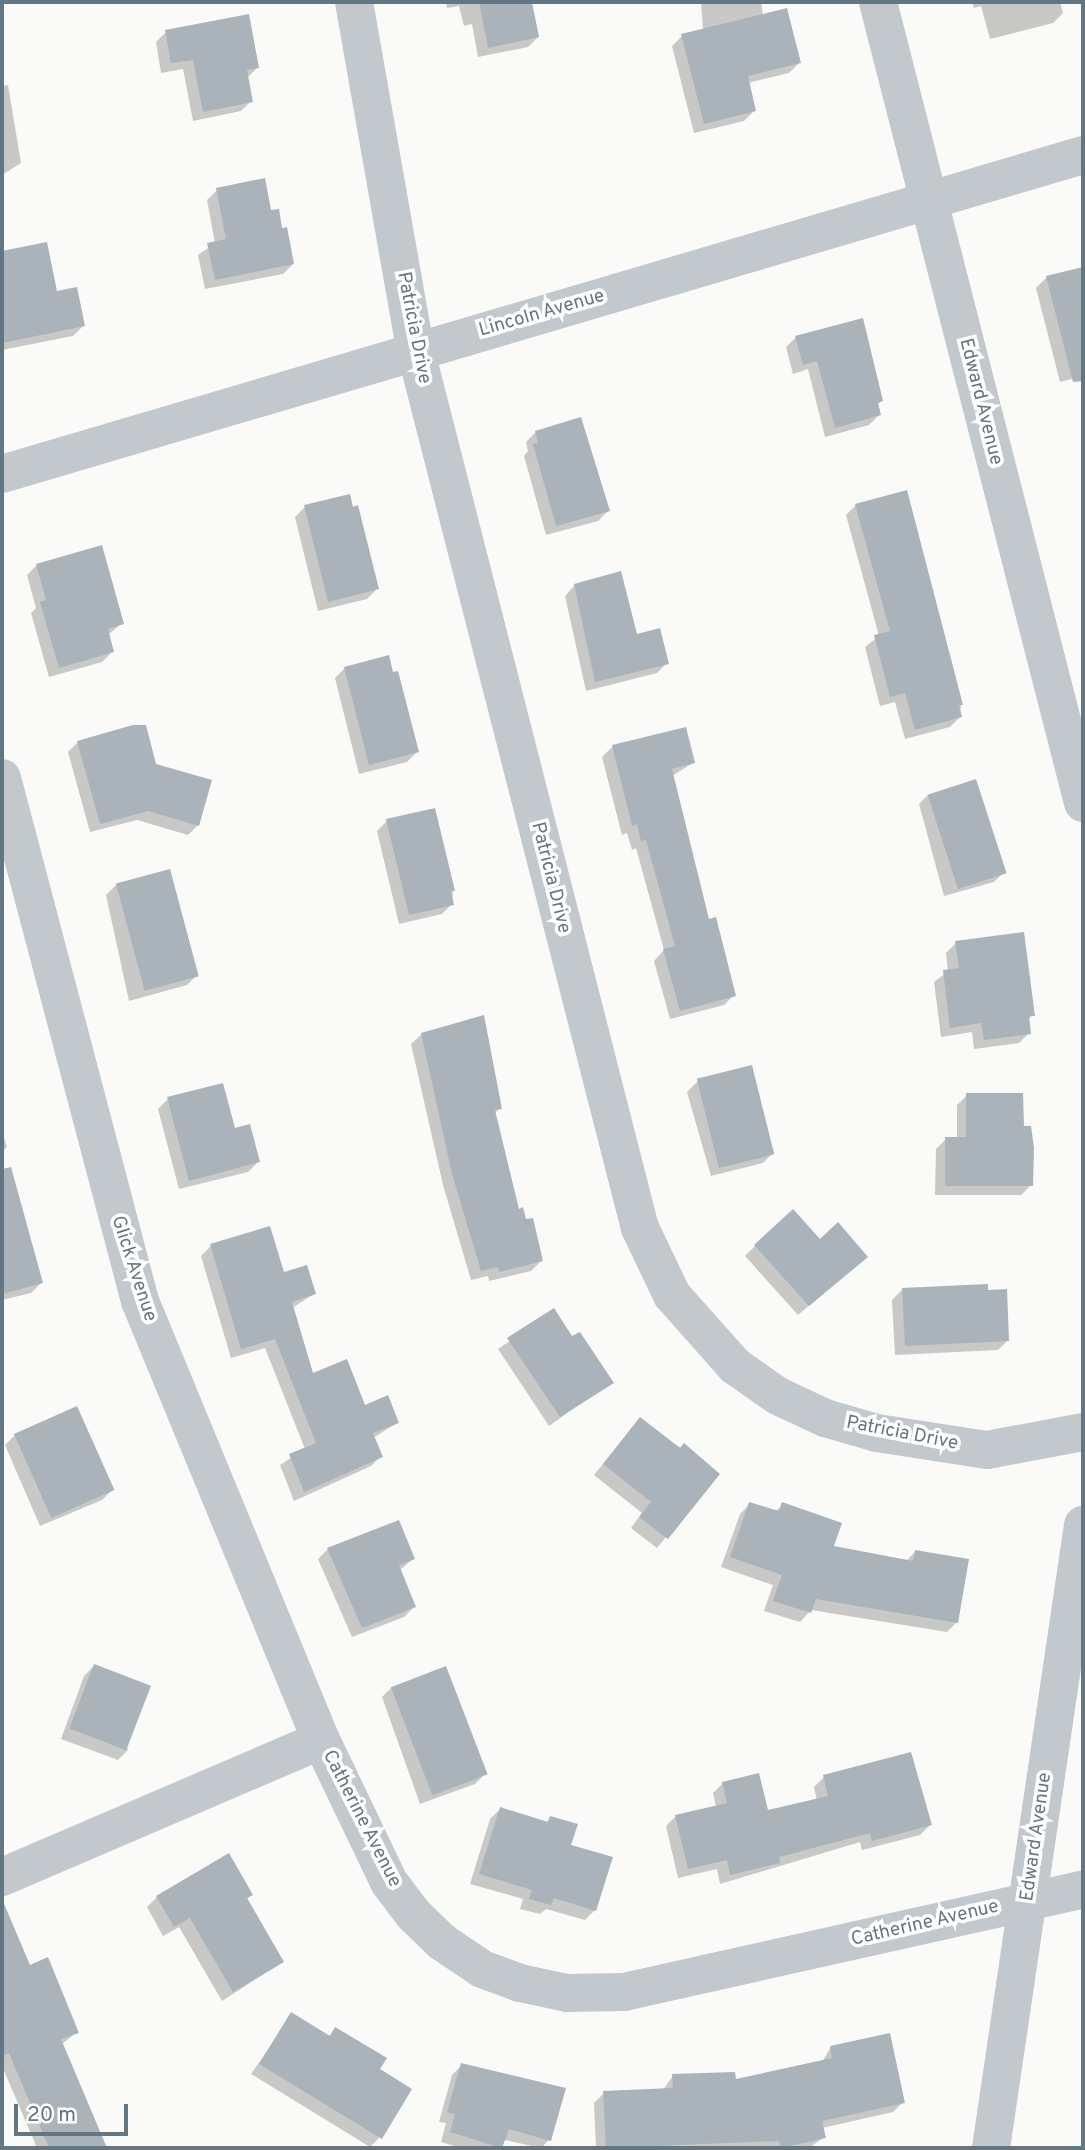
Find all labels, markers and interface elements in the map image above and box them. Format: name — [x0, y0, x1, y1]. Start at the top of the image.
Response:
street label: Patricia Drive — [391, 270, 435, 386]
street label: Lincoln Avenue — [476, 285, 608, 343]
street label: Edward Avenue — [953, 336, 1007, 468]
street label: Patricia Drive — [525, 820, 575, 936]
street label: Glick Avenue — [105, 1213, 161, 1325]
street label: Patricia Drive — [844, 1412, 960, 1456]
street label: Catherine Avenue — [316, 1746, 406, 1892]
street label: Edward Avenue — [1017, 1771, 1057, 1903]
street label: Catherine Avenue — [849, 1896, 1001, 1952]
scale bar — [18, 2090, 131, 2134]
text: 20 m — [27, 2102, 76, 2129]

